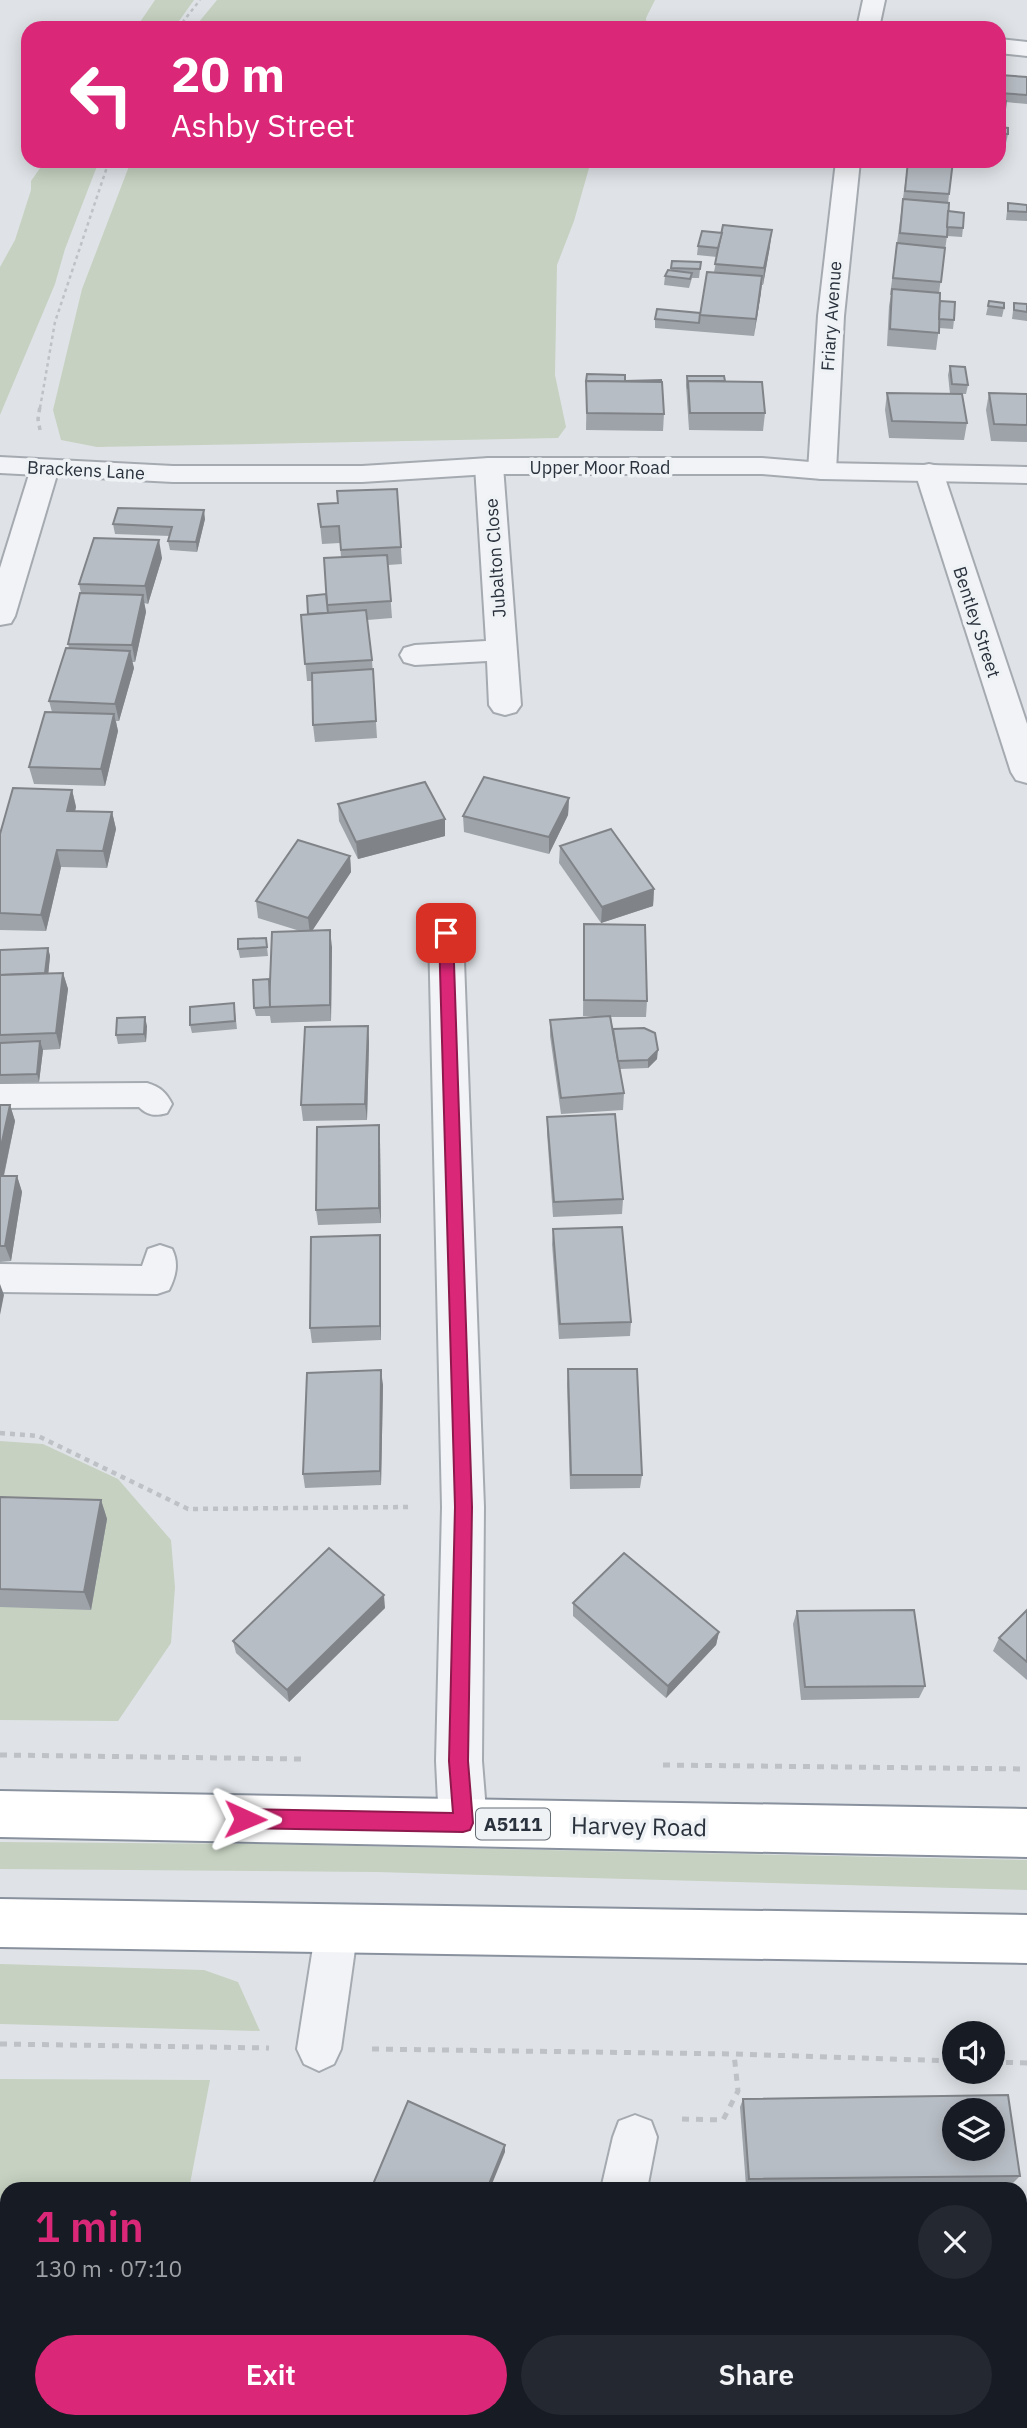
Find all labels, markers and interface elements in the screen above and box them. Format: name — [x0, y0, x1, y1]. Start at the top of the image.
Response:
text: 20 m — [171, 42, 285, 105]
icon: left — [56, 49, 147, 140]
text: Ashby Street — [171, 104, 355, 146]
street label: Friary Avenue — [816, 260, 846, 372]
street label: Brackens Lane — [26, 455, 146, 485]
street label: Upper Moor Road — [530, 456, 670, 479]
street label: Jubalton Close — [479, 497, 511, 619]
street label: Bentley Street — [948, 564, 1006, 680]
pin — [416, 903, 476, 963]
icon: arrive — [427, 914, 465, 952]
position arrow — [208, 1782, 282, 1856]
road number: A5111 — [476, 1808, 550, 1840]
street label: Harvey Road — [571, 1809, 707, 1843]
map controls — [942, 2021, 1005, 2161]
button: sound — [942, 2021, 1005, 2084]
button: layers — [942, 2098, 1005, 2161]
text: 1 min — [35, 2199, 144, 2254]
button: close — [918, 2205, 992, 2279]
text: 130 m · 07:10 — [35, 2253, 182, 2283]
button: Exit — [35, 2335, 507, 2415]
button: Share — [521, 2335, 992, 2415]

